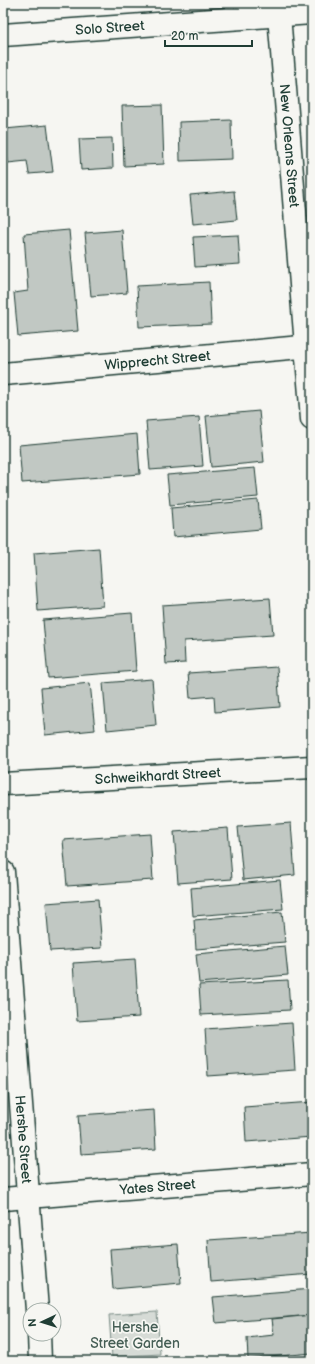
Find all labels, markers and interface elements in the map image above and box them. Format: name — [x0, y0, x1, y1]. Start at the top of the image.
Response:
street label: Solo Street — [74, 16, 146, 38]
scale bar — [165, 22, 252, 48]
text: 20 m — [171, 29, 198, 44]
street label: New Orleans Street — [276, 83, 303, 209]
street label: Wipprecht Street — [104, 347, 212, 373]
street label: Schweikhardt Street — [94, 763, 222, 787]
street label: Hershe Street — [12, 1094, 36, 1185]
street label: Yates Street — [118, 1175, 197, 1198]
north arrow — [22, 1302, 62, 1342]
text: N — [26, 1318, 39, 1327]
park label: Hershe Street Garden — [90, 1319, 180, 1352]

